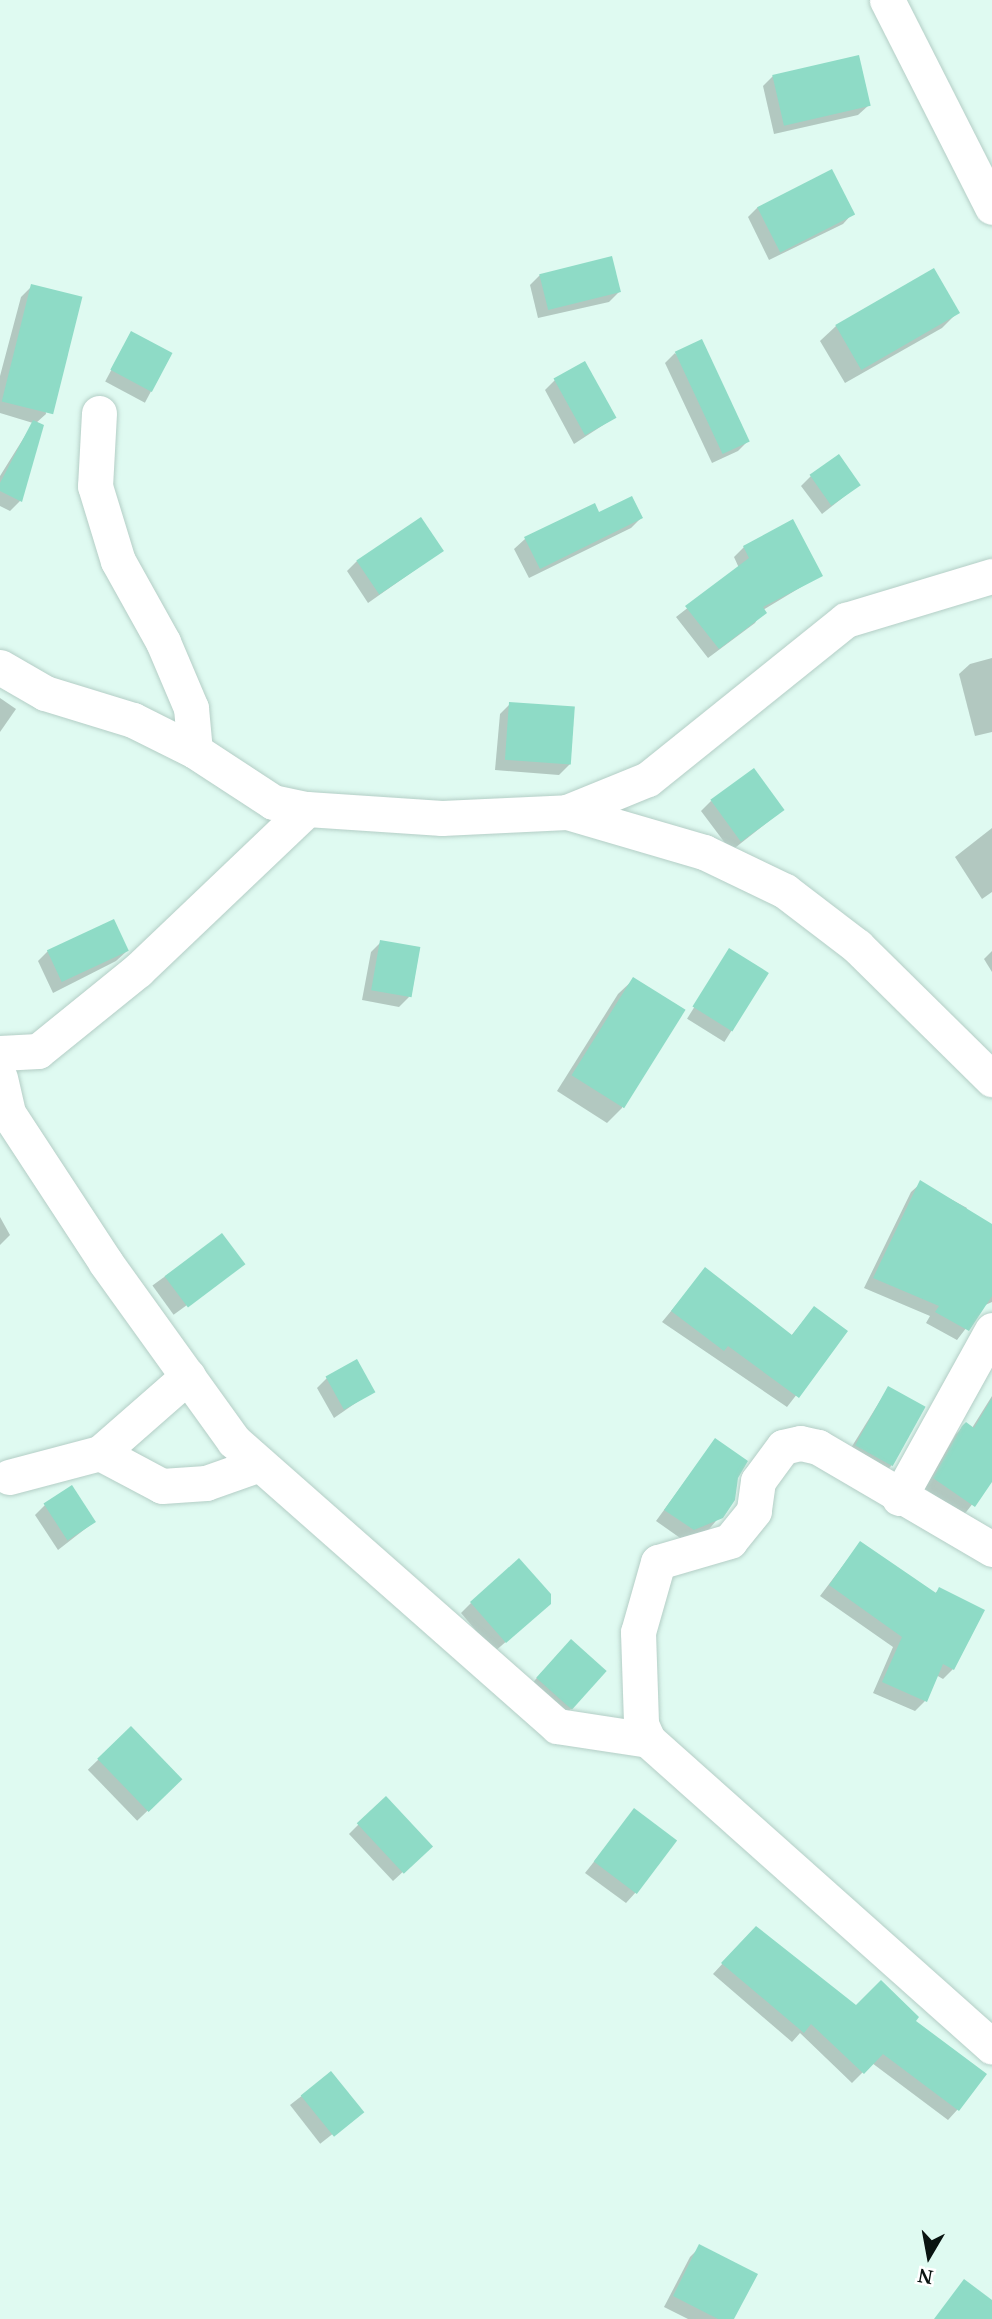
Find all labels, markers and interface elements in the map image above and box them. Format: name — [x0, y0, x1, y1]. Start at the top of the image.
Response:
north arrow — [894, 2221, 964, 2291]
text: N — [916, 2263, 935, 2291]

